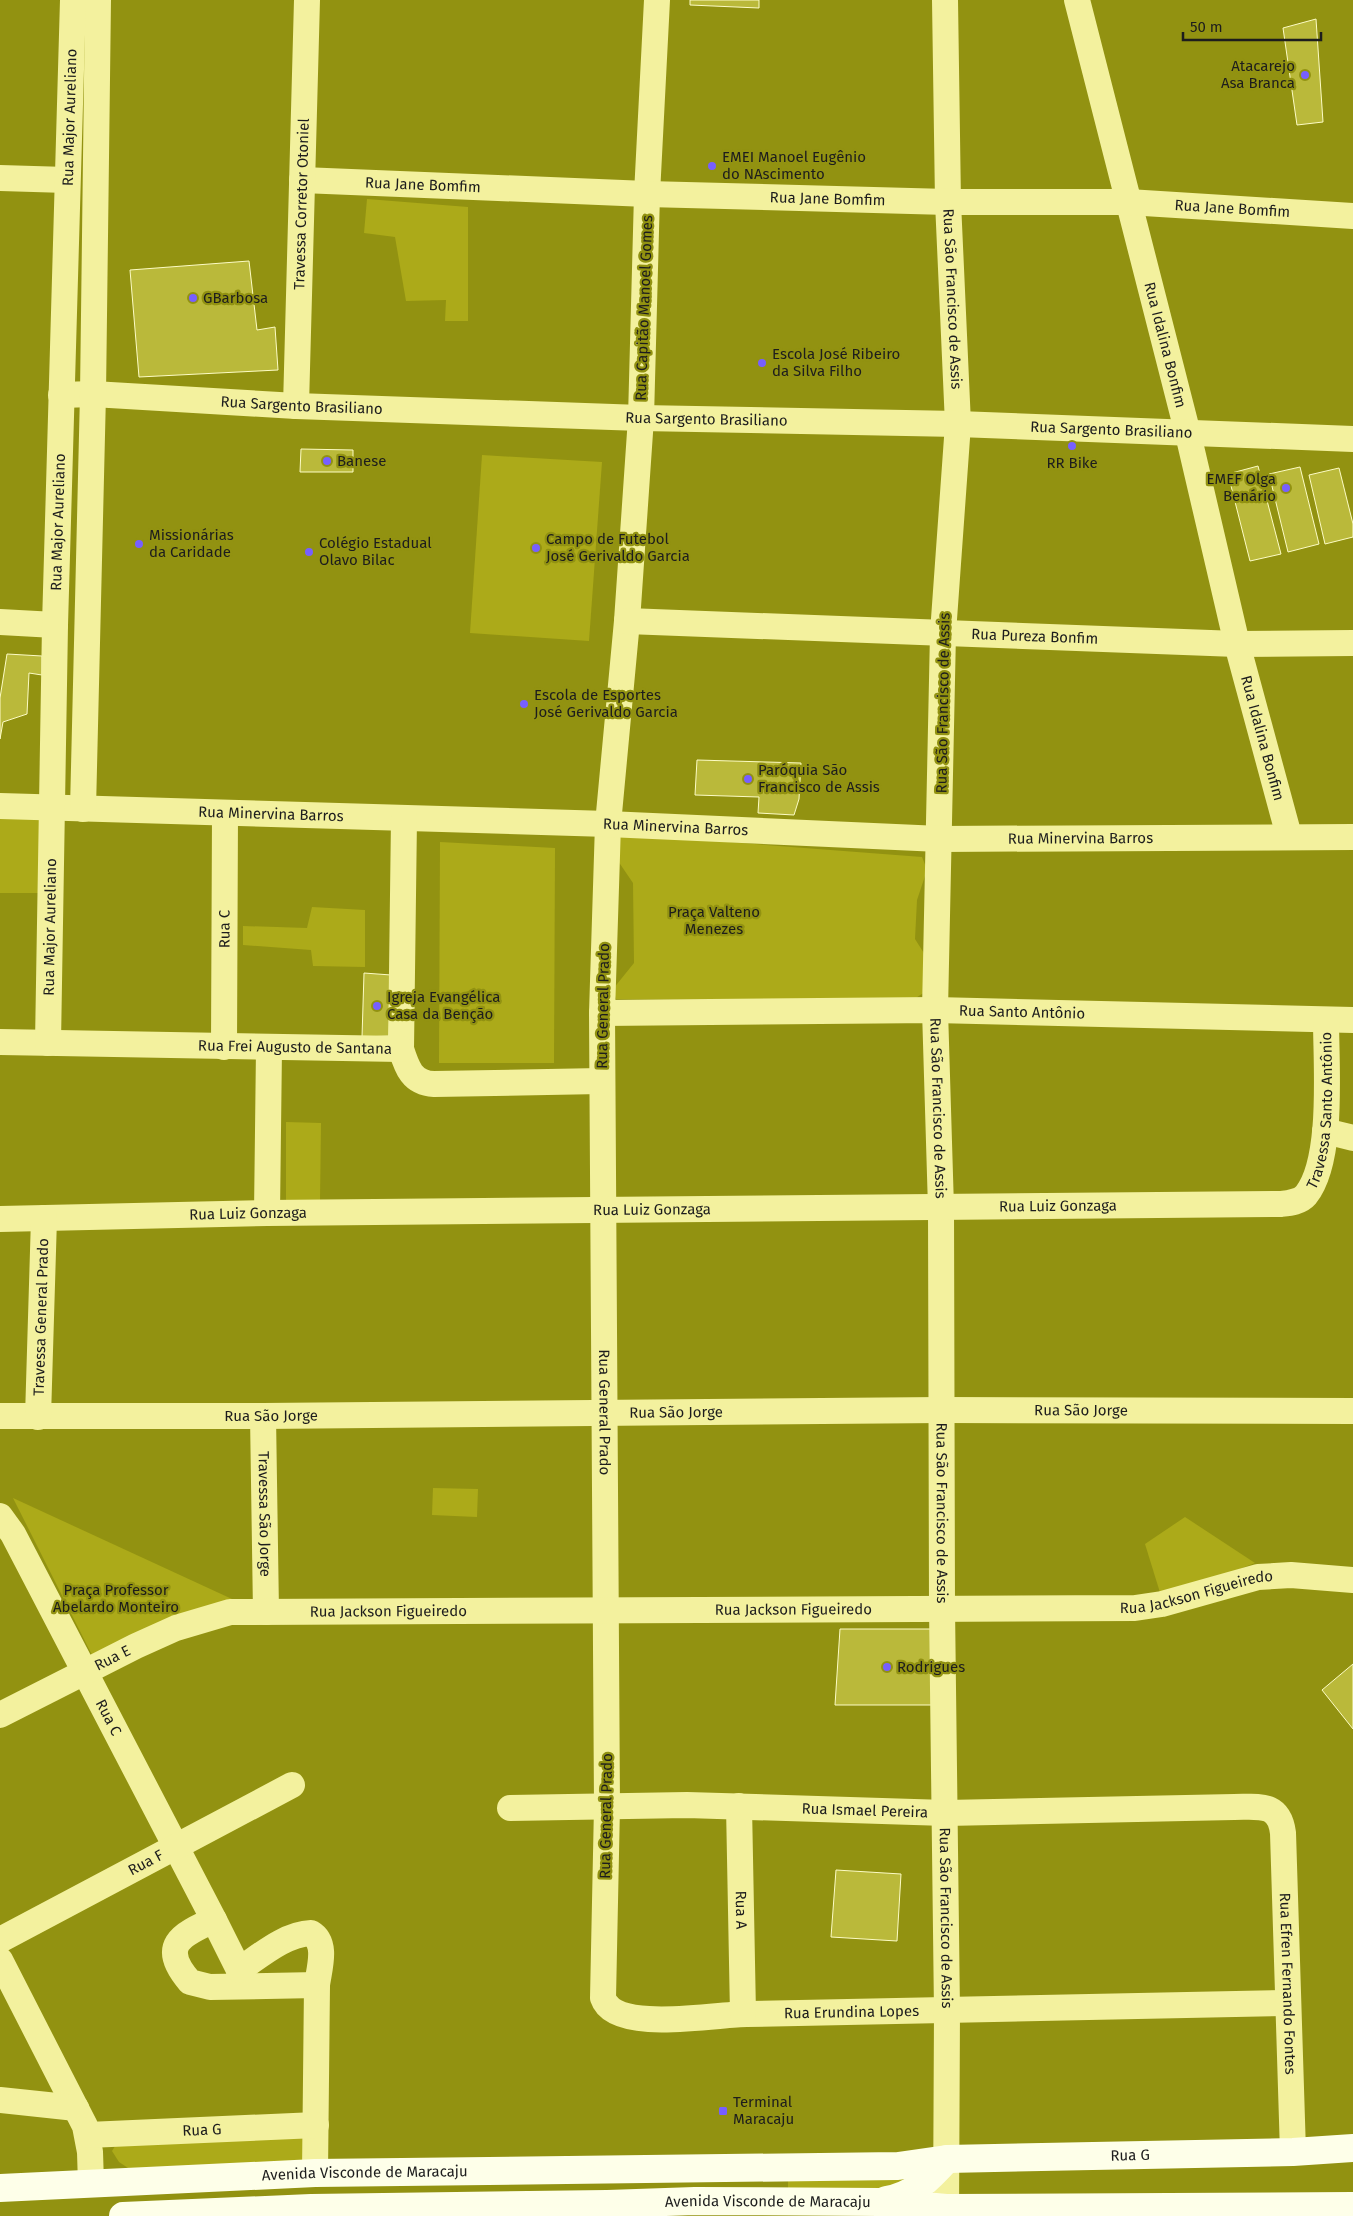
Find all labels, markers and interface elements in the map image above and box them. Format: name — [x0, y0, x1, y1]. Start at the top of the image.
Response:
scale bar — [1183, 10, 1320, 42]
text: 50 m — [1190, 18, 1223, 36]
street label: Rua Major Aureliano — [59, 48, 81, 186]
place label: Atacarejo Asa Branca — [1221, 57, 1295, 92]
marker: Atacarejo Asa Branca — [1299, 69, 1311, 81]
street label: Travessa Corretor Otoniel — [290, 117, 313, 290]
place label: EMEI Manoel Eugênio do NAscimento — [722, 148, 866, 183]
marker: EMEI Manoel Eugênio do NAscimento — [706, 160, 718, 172]
street label: Rua Jane Bomfim — [365, 174, 481, 196]
street label: Rua Jane Bomfim — [769, 188, 886, 209]
street label: Rua Jane Bomfim — [1174, 196, 1291, 221]
street label: Rua São Francisco de Assis — [939, 208, 965, 390]
street label: Rua Capitão Manoel Gomes — [632, 215, 656, 401]
street label: Rua Idalina Bonfim — [1140, 280, 1190, 410]
place label: GBarbosa — [203, 289, 268, 307]
marker: GBarbosa — [187, 292, 199, 304]
place label: Escola José Ribeiro da Silva Filho — [772, 345, 900, 380]
marker: Escola José Ribeiro da Silva Filho — [756, 357, 768, 369]
street label: Rua Sargento Brasiliano — [220, 393, 383, 418]
street label: Rua Sargento Brasiliano — [625, 408, 788, 430]
street label: Rua Sargento Brasiliano — [1030, 418, 1193, 442]
marker: RR Bike — [1066, 440, 1078, 452]
place label: Banese — [337, 452, 386, 470]
street label: Rua Major Aureliano — [47, 453, 69, 591]
place label: RR Bike — [1046, 454, 1098, 472]
marker: Banese — [321, 455, 333, 467]
place label: EMEF Olga Benário — [1206, 470, 1276, 505]
marker: EMEF Olga Benário — [1280, 482, 1292, 494]
place label: Missionárias da Caridade — [149, 526, 234, 561]
place label: Campo de Futebol José Gerivaldo Garcia — [546, 530, 690, 565]
place label: Colégio Estadual Olavo Bilac — [319, 534, 432, 569]
marker: Missionárias da Caridade — [133, 538, 145, 550]
marker: Campo de Futebol José Gerivaldo Garcia — [530, 542, 542, 554]
marker: Colégio Estadual Olavo Bilac — [303, 546, 315, 558]
street label: Rua São Francisco de Assis — [932, 612, 954, 794]
street label: Rua Pureza Bonfim — [971, 625, 1099, 648]
street label: Rua Idalina Bonfim — [1237, 673, 1288, 803]
place label: Escola de Esportes José Gerivaldo Garcia — [534, 686, 678, 721]
marker: Escola de Esportes José Gerivaldo Garcia — [518, 698, 530, 710]
place label: Paróquia São Francisco de Assis — [758, 761, 880, 796]
marker: Paróquia São Francisco de Assis — [742, 773, 754, 785]
street label: Rua Minervina Barros — [198, 803, 344, 825]
street label: Rua Minervina Barros — [603, 815, 749, 839]
street label: Rua Minervina Barros — [1008, 829, 1153, 848]
street label: Rua Major Aureliano — [40, 858, 60, 996]
park label: Praça Valteno Menezes — [668, 903, 760, 938]
street label: Rua C — [215, 909, 234, 948]
street label: Rua General Prado — [593, 943, 613, 1069]
place label: Igreja Evangélica Casa da Benção — [387, 988, 500, 1023]
marker: Igreja Evangélica Casa da Benção — [371, 1000, 383, 1012]
street label: Rua Santo Antônio — [959, 1002, 1085, 1023]
street label: Rua São Francisco de Assis — [926, 1017, 950, 1199]
street label: Travessa Santo Antônio — [1303, 1032, 1336, 1192]
street label: Rua Frei Augusto de Santana — [198, 1036, 392, 1058]
street label: Rua Luiz Gonzaga — [999, 1196, 1117, 1216]
street label: Rua Luiz Gonzaga — [593, 1200, 711, 1219]
street label: Rua Luiz Gonzaga — [189, 1204, 307, 1224]
street label: Travessa General Prado — [30, 1238, 52, 1396]
street label: Rua General Prado — [595, 1349, 614, 1475]
street label: Rua São Jorge — [1034, 1401, 1128, 1419]
street label: Rua São Jorge — [629, 1403, 723, 1422]
street label: Rua São Jorge — [224, 1407, 318, 1425]
street label: Rua São Francisco de Assis — [933, 1422, 951, 1604]
street label: Travessa São Jorge — [255, 1451, 274, 1577]
street label: Rua Jackson Figueiredo — [1120, 1567, 1273, 1617]
park label: Praça Professor Abelardo Monteiro — [53, 1581, 179, 1616]
street label: Rua Jackson Figueiredo — [715, 1600, 872, 1619]
street label: Rua Jackson Figueiredo — [310, 1602, 467, 1621]
street label: Rua E — [91, 1641, 133, 1675]
place label: Rodrigues — [897, 1658, 965, 1676]
marker: Rodrigues — [881, 1661, 893, 1673]
street label: Rua C — [92, 1696, 126, 1739]
street label: Rua General Prado — [596, 1753, 616, 1879]
street label: Rua Ismael Pereira — [801, 1800, 928, 1821]
street label: Rua São Francisco de Assis — [936, 1827, 956, 2009]
street label: Rua F — [125, 1846, 166, 1879]
street label: Rua A — [732, 1891, 750, 1930]
street label: Rua Efren Fernando Fontes — [1276, 1892, 1300, 2075]
street label: Rua Erundina Lopes — [784, 2002, 919, 2022]
place label: Terminal Maracaju — [733, 2093, 794, 2128]
marker: Terminal Maracaju — [717, 2105, 729, 2117]
street label: Rua G — [182, 2120, 222, 2140]
street label: Rua G — [1110, 2146, 1150, 2165]
street label: Avenida Visconde de Maracaju — [261, 2162, 468, 2185]
street label: Avenida Visconde de Maracaju — [665, 2192, 871, 2211]

